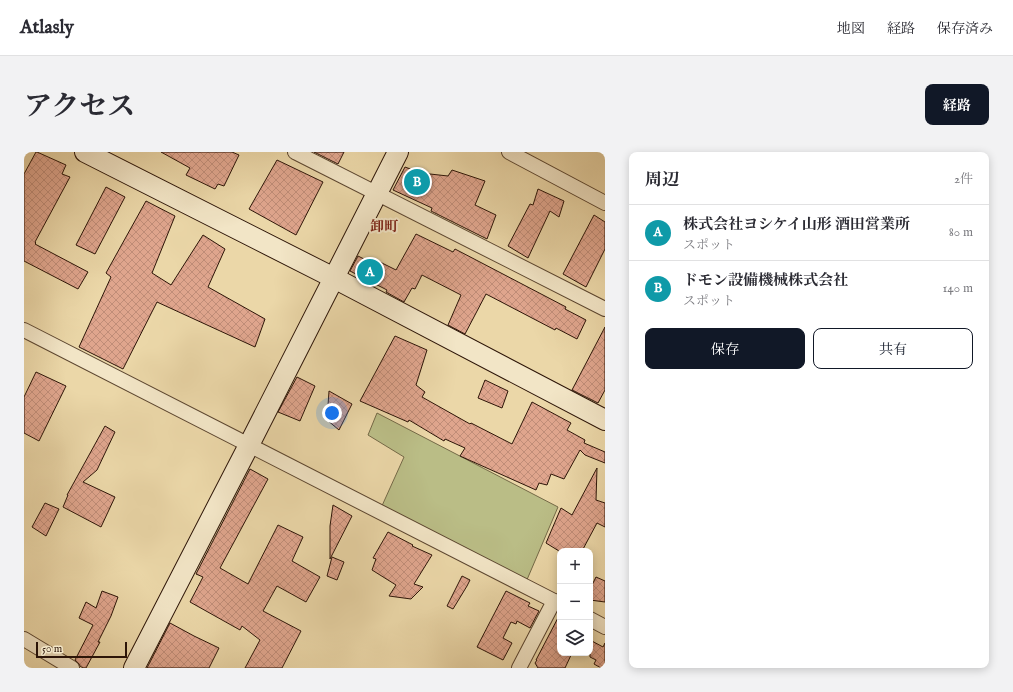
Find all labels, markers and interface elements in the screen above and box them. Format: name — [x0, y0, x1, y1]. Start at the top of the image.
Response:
text: Atlasly — [20, 16, 74, 40]
text: 地図 — [837, 20, 865, 38]
text: 経路 — [887, 20, 915, 38]
text: 保存済み — [937, 20, 993, 38]
button: 経路 — [925, 84, 989, 125]
text: アクセス — [24, 90, 135, 125]
pin: B — [404, 167, 430, 197]
text: 周辺 — [645, 170, 679, 191]
text: 2件 — [954, 171, 973, 188]
text: 株式会社ヨシケイ山形 酒田営業所 — [683, 215, 910, 234]
district label: 卸町 — [370, 218, 399, 236]
text: A — [654, 224, 662, 241]
text: 80 m — [949, 224, 973, 241]
text: スポット — [683, 237, 735, 254]
pin: A — [357, 257, 383, 287]
text: ドモン設備機械株式会社 — [683, 271, 848, 290]
text: B — [654, 280, 662, 297]
text: 140 m — [943, 280, 973, 297]
text: スポット — [683, 293, 735, 310]
button: 保存 — [645, 328, 805, 369]
button: 共有 — [813, 328, 973, 369]
your location — [322, 403, 342, 423]
map controls — [557, 548, 593, 656]
button: + — [557, 548, 593, 584]
button: − — [557, 584, 593, 620]
button: layers — [557, 620, 593, 656]
scale bar — [36, 640, 127, 659]
text: 50 m — [42, 642, 62, 656]

